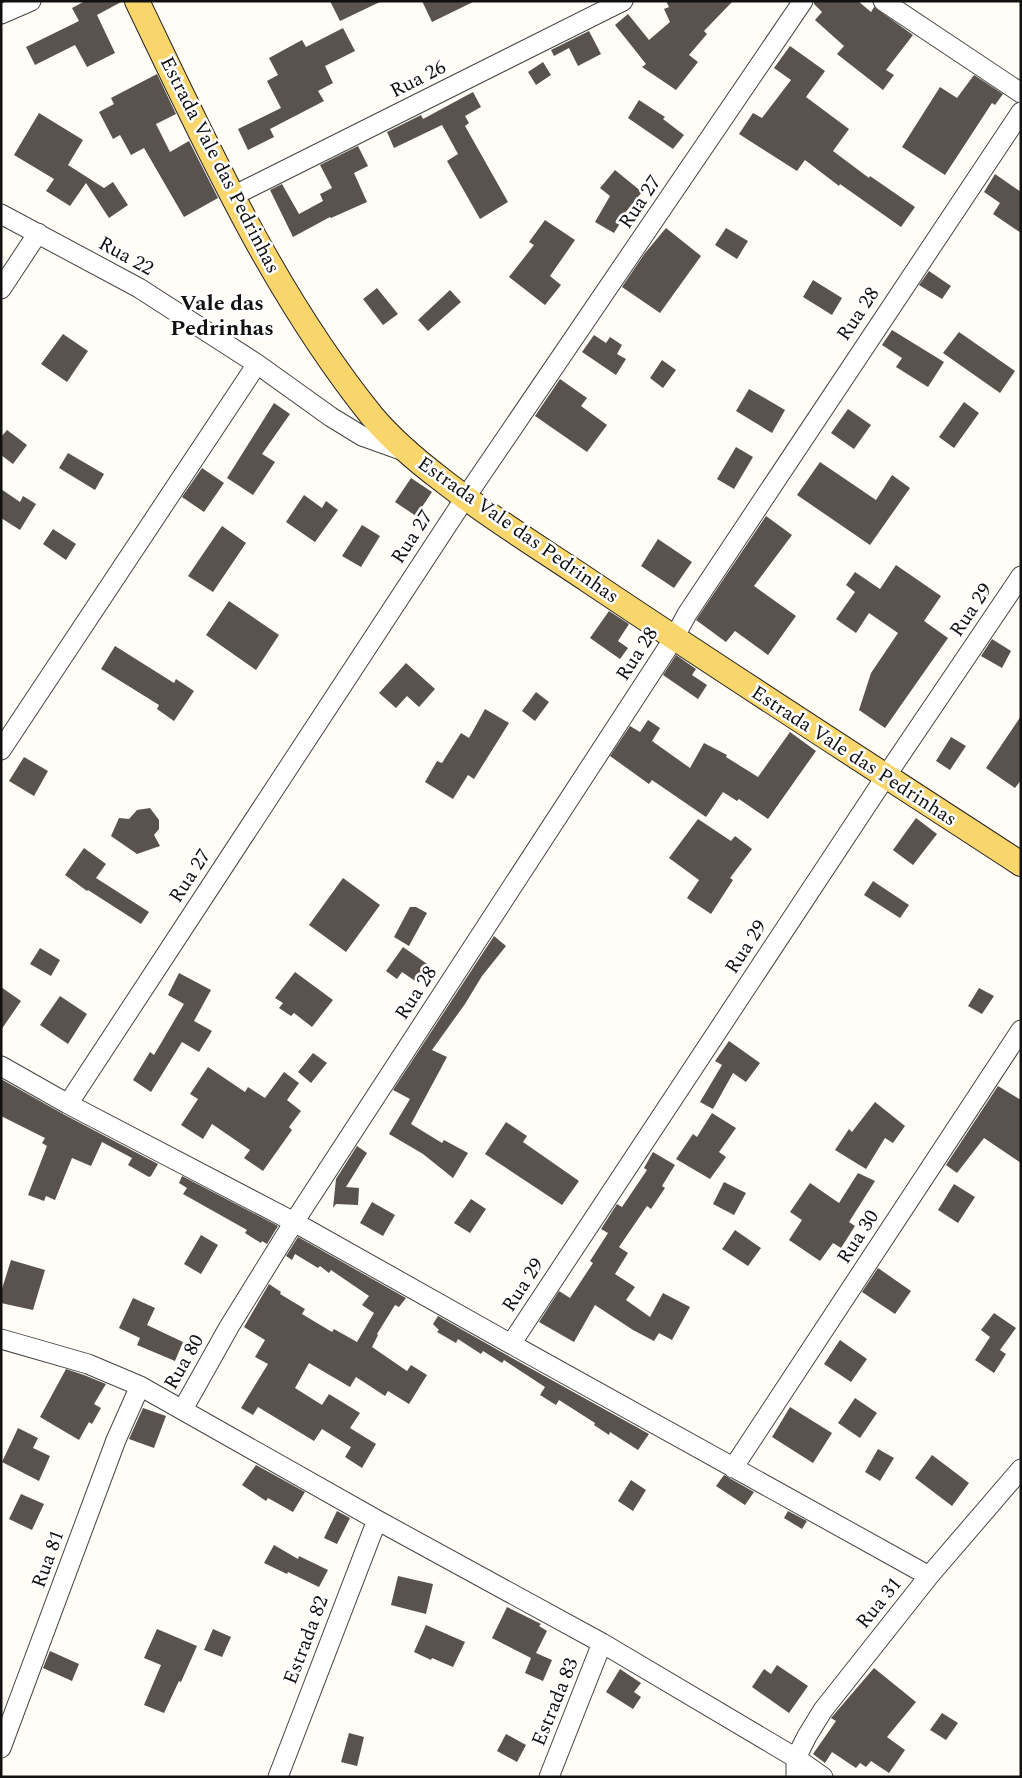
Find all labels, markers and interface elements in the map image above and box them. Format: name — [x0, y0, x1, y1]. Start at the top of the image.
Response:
street label: Estrada Vale das Pedrinhas — [152, 51, 288, 279]
street label: Rua 26 — [385, 52, 451, 106]
street label: Rua 27 — [611, 169, 669, 235]
street label: Rua 22 — [93, 229, 159, 283]
street label: Rua 28 — [829, 281, 887, 347]
district label: Vale das Pedrinhas — [170, 287, 274, 345]
street label: Estrada Vale das Pedrinhas — [411, 449, 625, 611]
street label: Rua 27 — [383, 504, 441, 570]
street label: Rua 29 — [942, 577, 1000, 643]
street label: Rua 28 — [608, 621, 666, 687]
street label: Estrada Vale das Pedrinhas — [745, 678, 963, 834]
street label: Rua 27 — [161, 843, 219, 909]
street label: Rua 29 — [717, 914, 775, 980]
street label: Rua 28 — [387, 960, 445, 1026]
street label: Rua 30 — [829, 1204, 887, 1270]
street label: Rua 29 — [494, 1252, 552, 1318]
street label: Rua 80 — [156, 1329, 212, 1395]
street label: Rua 81 — [24, 1526, 72, 1592]
street label: Rua 31 — [849, 1571, 909, 1635]
street label: Estrada 82 — [275, 1591, 337, 1689]
street label: Estrada 83 — [524, 1653, 586, 1751]

